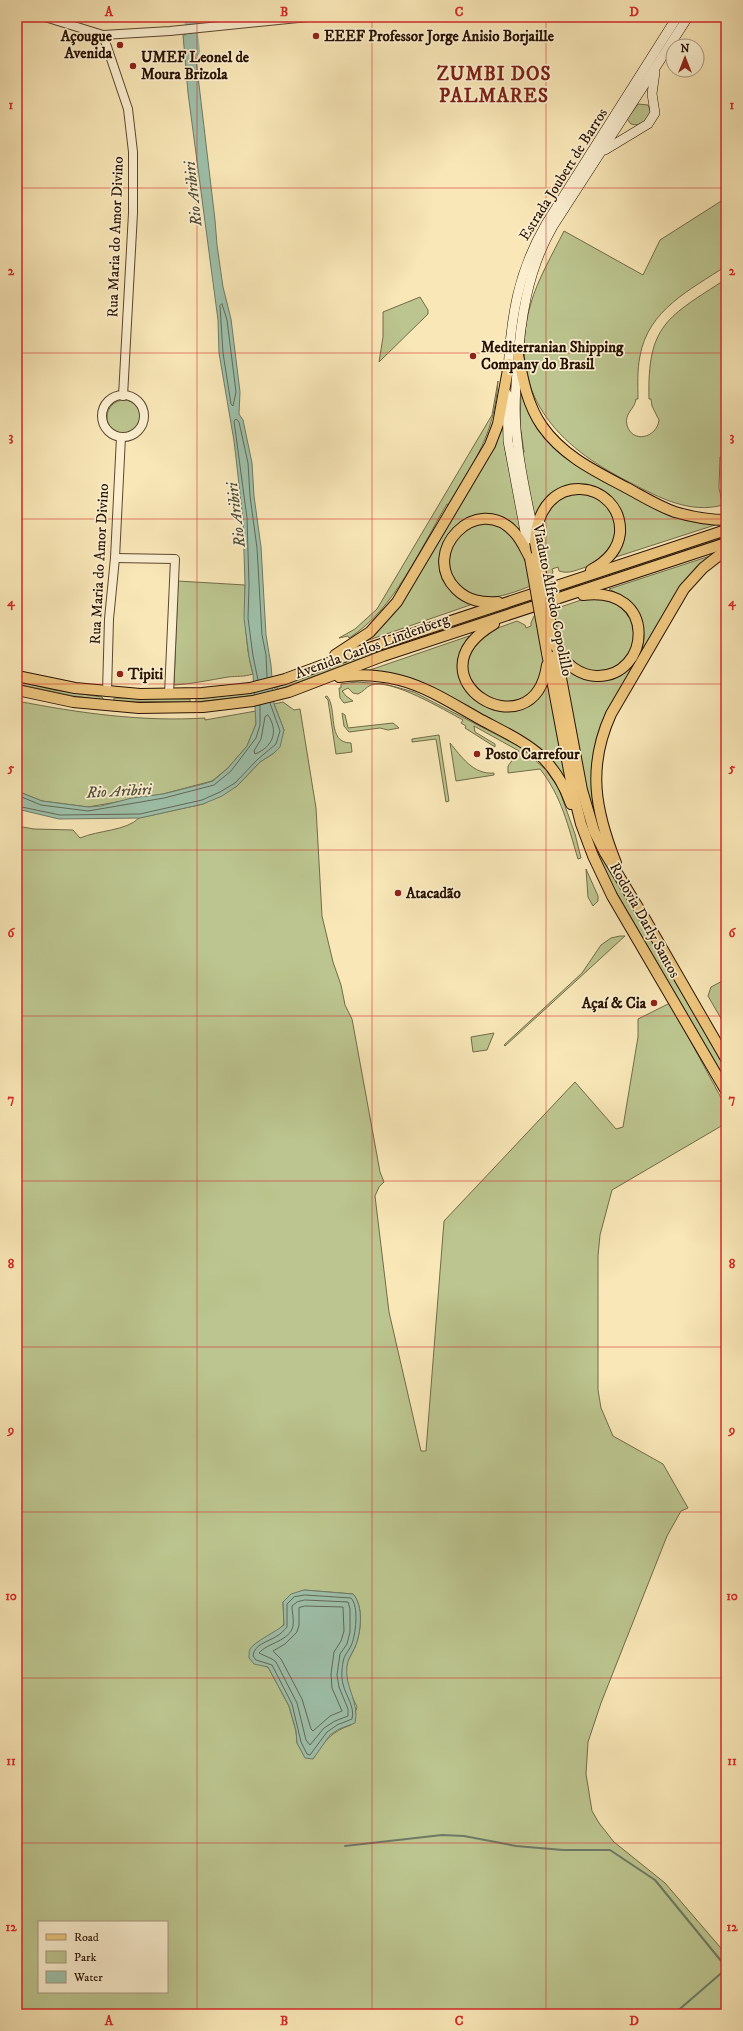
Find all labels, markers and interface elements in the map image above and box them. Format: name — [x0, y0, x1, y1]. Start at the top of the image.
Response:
text: A — [104, 4, 114, 20]
text: B — [280, 4, 288, 20]
text: C — [455, 4, 464, 20]
text: D — [629, 4, 639, 20]
place label: Açougue Avenida — [60, 27, 113, 63]
place label: EEEF Professor Jorge Anisio Borjaille — [324, 27, 555, 46]
marker: EEEF Professor Jorge Anisio Borjaille — [311, 31, 321, 41]
north arrow — [665, 38, 705, 78]
marker: Açougue Avenida — [115, 40, 125, 50]
text: N — [680, 42, 690, 56]
place label: UMEF Leonel de Moura Brizola — [141, 48, 250, 84]
marker: UMEF Leonel de Moura Brizola — [128, 61, 138, 71]
district label: ZUMBI DOS PALMARES — [437, 63, 551, 108]
text: 1 — [9, 97, 14, 113]
text: 1 — [730, 97, 735, 113]
street label: Estrada Joubert de Barros — [515, 104, 612, 244]
street label: Rua Maria do Amor Divino — [103, 156, 128, 318]
water label: Rio Aribiri — [180, 160, 206, 228]
text: 2 — [8, 263, 15, 279]
text: 2 — [729, 263, 736, 279]
place label: Mediterranian Shipping Company do Brasil — [481, 338, 624, 374]
marker: Mediterranian Shipping Company do Brasil — [468, 351, 478, 361]
text: 3 — [9, 429, 14, 445]
text: 3 — [730, 429, 735, 445]
water label: Rio Aribiri — [222, 480, 250, 549]
street label: Rua Maria do Amor Divino — [86, 483, 113, 645]
street label: Viaduto Alfredo Copolillo — [528, 521, 577, 678]
text: 4 — [6, 594, 15, 611]
text: 4 — [727, 594, 736, 611]
street label: Avenida Carlos Lindenberg — [292, 609, 453, 683]
place label: Tipiti — [127, 665, 163, 684]
marker: Tipiti — [115, 669, 125, 679]
place label: Posto Carrefour — [485, 745, 580, 764]
marker: Posto Carrefour — [472, 749, 482, 759]
text: 5 — [7, 760, 15, 776]
text: 5 — [728, 760, 736, 776]
water label: Rio Aribiri — [85, 779, 153, 803]
street label: Rodovia Darly Santos — [605, 859, 684, 981]
place label: Atacadão — [405, 884, 461, 903]
marker: Atacadão — [393, 888, 403, 898]
text: 6 — [8, 925, 16, 941]
text: 6 — [729, 925, 737, 941]
place label: Açaí & Cia — [581, 994, 647, 1013]
marker: Açaí & Cia — [649, 998, 659, 1008]
text: 7 — [8, 1091, 15, 1107]
text: 7 — [729, 1091, 736, 1107]
text: 8 — [8, 1256, 15, 1272]
text: 8 — [729, 1256, 736, 1272]
text: 9 — [7, 1422, 14, 1438]
text: 9 — [728, 1422, 735, 1438]
text: 10 — [5, 1588, 17, 1604]
text: 10 — [726, 1588, 738, 1604]
text: 11 — [6, 1753, 16, 1769]
text: 11 — [727, 1753, 737, 1769]
text: 12 — [5, 1919, 17, 1935]
text: 12 — [726, 1919, 738, 1935]
legend — [38, 1921, 168, 1993]
text: Road — [74, 1930, 99, 1945]
text: Park — [74, 1950, 96, 1965]
text: Water — [73, 1970, 103, 1985]
text: A — [104, 2013, 114, 2029]
text: B — [280, 2013, 288, 2029]
text: C — [455, 2013, 464, 2029]
text: D — [629, 2013, 639, 2029]

